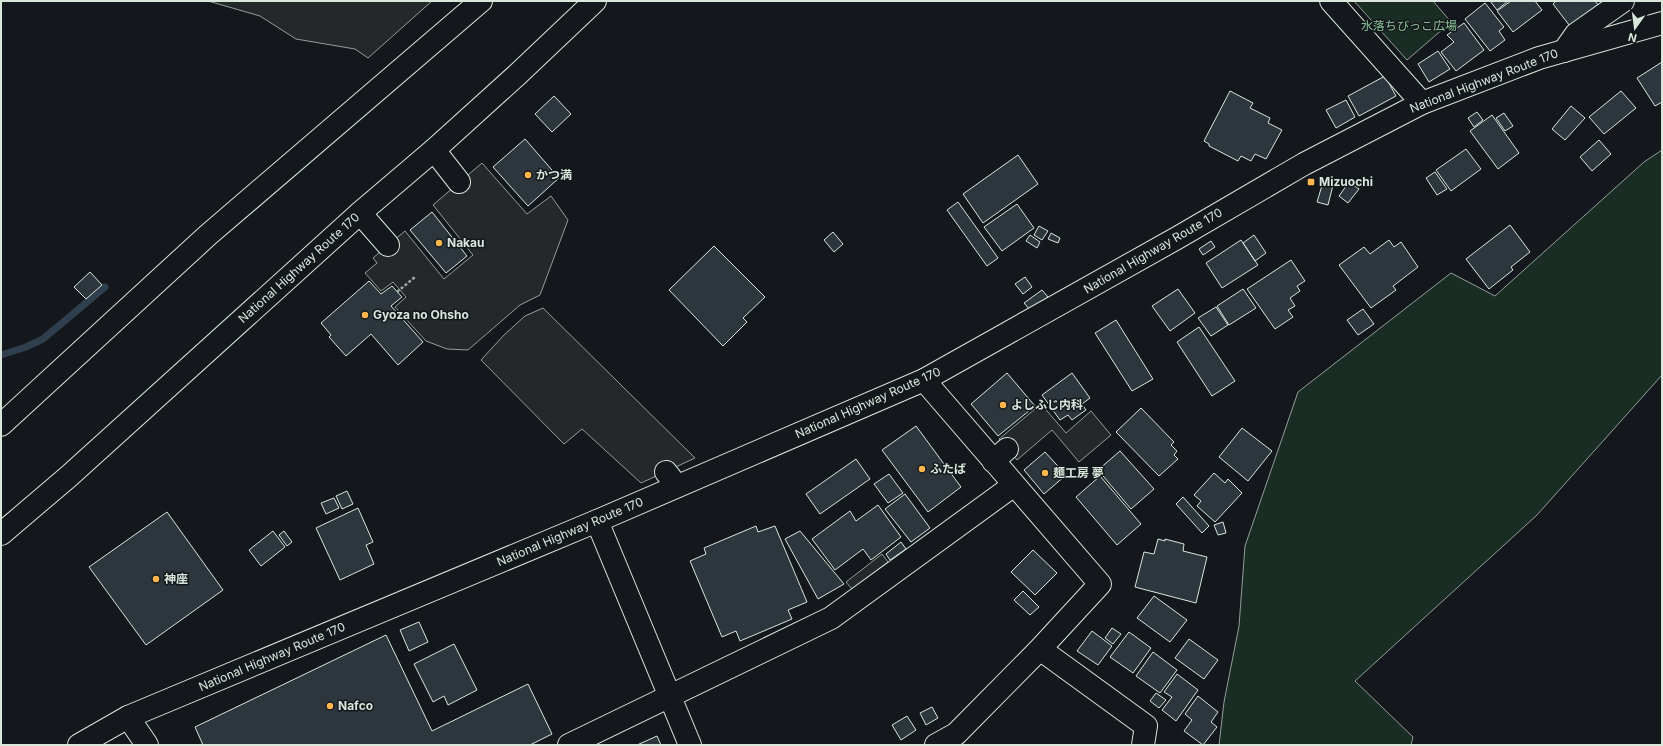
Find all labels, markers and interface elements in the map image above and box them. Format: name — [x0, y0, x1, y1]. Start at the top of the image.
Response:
north arrow — [1615, 8, 1655, 48]
park label: 水落ちびっこ広場 — [1361, 18, 1457, 33]
text: N — [1627, 30, 1638, 46]
street label: National Highway Route 170 — [1407, 45, 1560, 116]
place label: かつ満 — [536, 167, 572, 182]
marker: かつ満 — [523, 170, 533, 180]
place label: Mizuochi — [1319, 174, 1373, 189]
marker: Mizuochi — [1306, 177, 1316, 187]
street label: National Highway Route 170 — [1081, 205, 1225, 297]
street label: National Highway Route 170 — [235, 209, 362, 326]
place label: Nakau — [447, 235, 485, 250]
marker: Nakau — [434, 238, 444, 248]
place label: Gyoza no Ohsho — [373, 307, 469, 322]
marker: Gyoza no Ohsho — [360, 310, 370, 320]
street label: National Highway Route 170 — [793, 364, 943, 441]
place label: よしふじ内科 — [1011, 397, 1083, 412]
marker: よしふじ内科 — [998, 400, 1008, 410]
place label: ふたば — [930, 461, 966, 476]
marker: ふたば — [917, 464, 927, 474]
place label: 麺工房 夢 — [1053, 465, 1104, 480]
marker: 麺工房 夢 — [1040, 468, 1050, 478]
street label: National Highway Route 170 — [494, 494, 645, 569]
place label: 神座 — [164, 571, 188, 586]
marker: 神座 — [151, 574, 161, 584]
street label: National Highway Route 170 — [196, 619, 347, 694]
place label: Nafco — [338, 698, 373, 713]
marker: Nafco — [325, 701, 335, 711]

